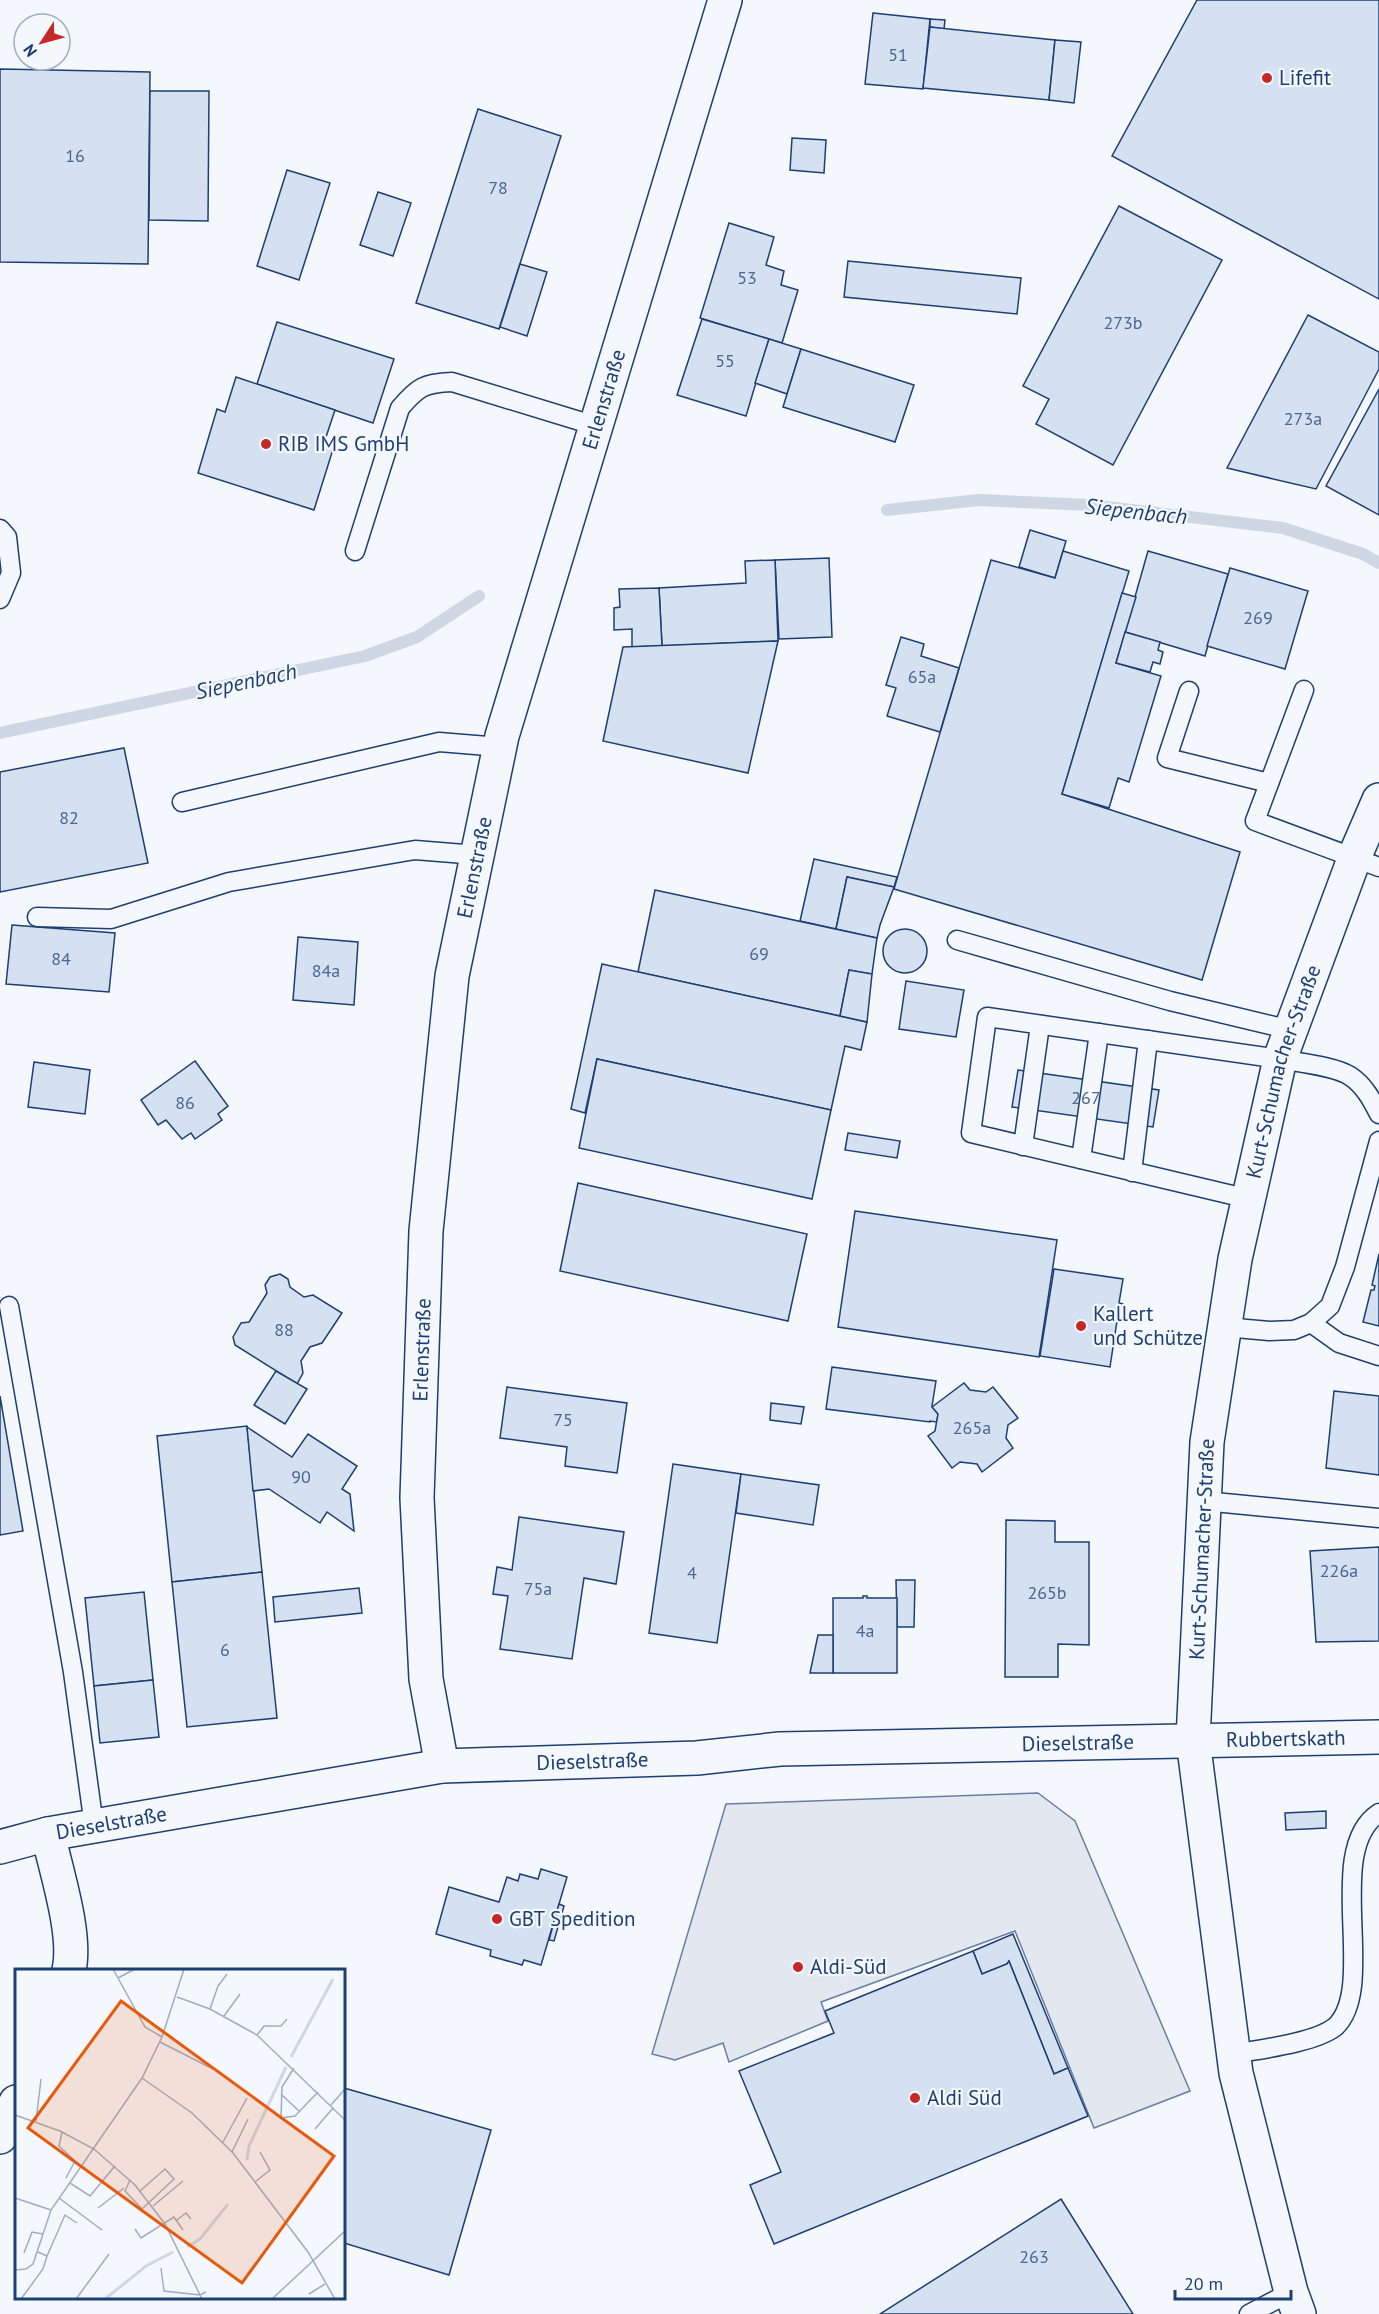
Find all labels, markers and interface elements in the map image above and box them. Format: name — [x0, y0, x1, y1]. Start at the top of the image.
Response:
north arrow — [12, 12, 72, 72]
text: N — [19, 41, 41, 61]
house number: 51 — [888, 43, 908, 66]
place label: Lifefit — [1279, 64, 1331, 91]
marker: Lifefit — [1260, 71, 1274, 85]
house number: 16 — [65, 144, 85, 167]
house number: 78 — [488, 176, 508, 199]
house number: 53 — [737, 266, 757, 289]
house number: 273b — [1103, 311, 1143, 334]
street label: Erlenstraße — [576, 346, 631, 453]
house number: 55 — [715, 349, 735, 372]
house number: 273a — [1284, 407, 1322, 430]
place label: RIB IMS GmbH — [278, 430, 409, 457]
marker: RIB IMS GmbH — [259, 437, 273, 451]
water label: Siepenbach — [1083, 492, 1189, 530]
house number: 269 — [1243, 606, 1273, 629]
water label: Siepenbach — [193, 657, 299, 705]
house number: 65a — [908, 665, 936, 688]
house number: 82 — [59, 806, 79, 829]
street label: Erlenstraße — [450, 814, 498, 921]
house number: 69 — [749, 942, 769, 965]
house number: 84 — [51, 947, 71, 970]
house number: 84a — [312, 959, 340, 982]
street label: Kurt-Schumacher-Straße — [1240, 961, 1327, 1181]
house number: 267 — [1071, 1086, 1101, 1109]
house number: 86 — [175, 1091, 195, 1114]
street label: Erlenstraße — [406, 1298, 437, 1402]
place label: Kallert und Schütze — [1093, 1300, 1203, 1351]
house number: 88 — [274, 1318, 294, 1341]
marker: Kallert und Schütze — [1074, 1319, 1088, 1333]
house number: 75 — [553, 1408, 573, 1431]
house number: 265a — [953, 1416, 991, 1439]
street label: Kurt-Schumacher-Straße — [1183, 1438, 1220, 1660]
house number: 90 — [291, 1465, 311, 1488]
house number: 226a — [1320, 1559, 1358, 1582]
house number: 4 — [687, 1561, 697, 1584]
house number: 75a — [524, 1577, 552, 1600]
house number: 265b — [1027, 1581, 1067, 1604]
house number: 4a — [856, 1619, 874, 1642]
house number: 6 — [220, 1638, 230, 1661]
street label: Rubbertskath — [1226, 1724, 1346, 1753]
street label: Dieselstraße — [1021, 1728, 1134, 1757]
street label: Dieselstraße — [536, 1746, 649, 1776]
street label: Dieselstraße — [54, 1800, 169, 1845]
place label: GBT Spedition — [509, 1905, 636, 1932]
marker: GBT Spedition — [490, 1912, 504, 1926]
place label: Aldi-Süd — [810, 1953, 887, 1980]
marker: Aldi-Süd — [791, 1960, 805, 1974]
inset map — [15, 1969, 345, 2299]
place label: Aldi Süd — [927, 2084, 1002, 2111]
marker: Aldi Süd — [908, 2091, 922, 2105]
house number: 263 — [1019, 2245, 1049, 2268]
scale bar — [1175, 2263, 1290, 2301]
text: 20 m — [1184, 2272, 1223, 2295]

